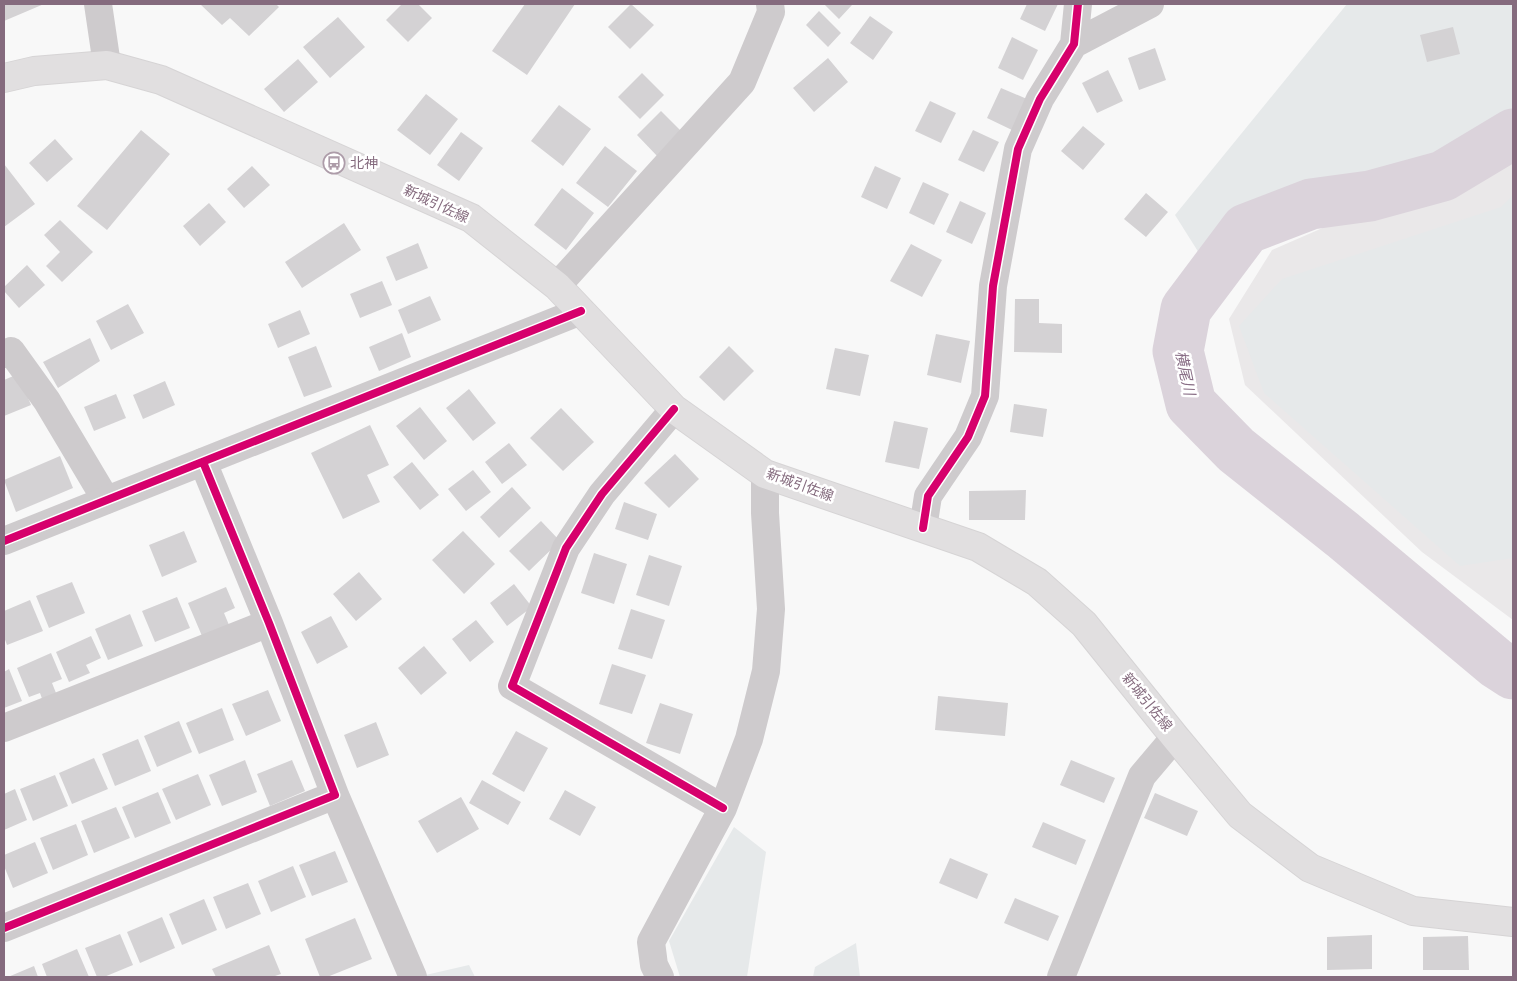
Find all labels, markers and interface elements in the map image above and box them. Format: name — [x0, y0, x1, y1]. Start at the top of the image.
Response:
bus stop icon: 北神 — [322, 151, 346, 175]
place label: 北神 — [350, 155, 378, 172]
street label: 新城引佐線 — [401, 182, 471, 226]
water label: 横尾川 — [1172, 349, 1199, 399]
street label: 新城引佐線 — [764, 465, 836, 505]
street label: 新城引佐線 — [1118, 669, 1176, 735]

